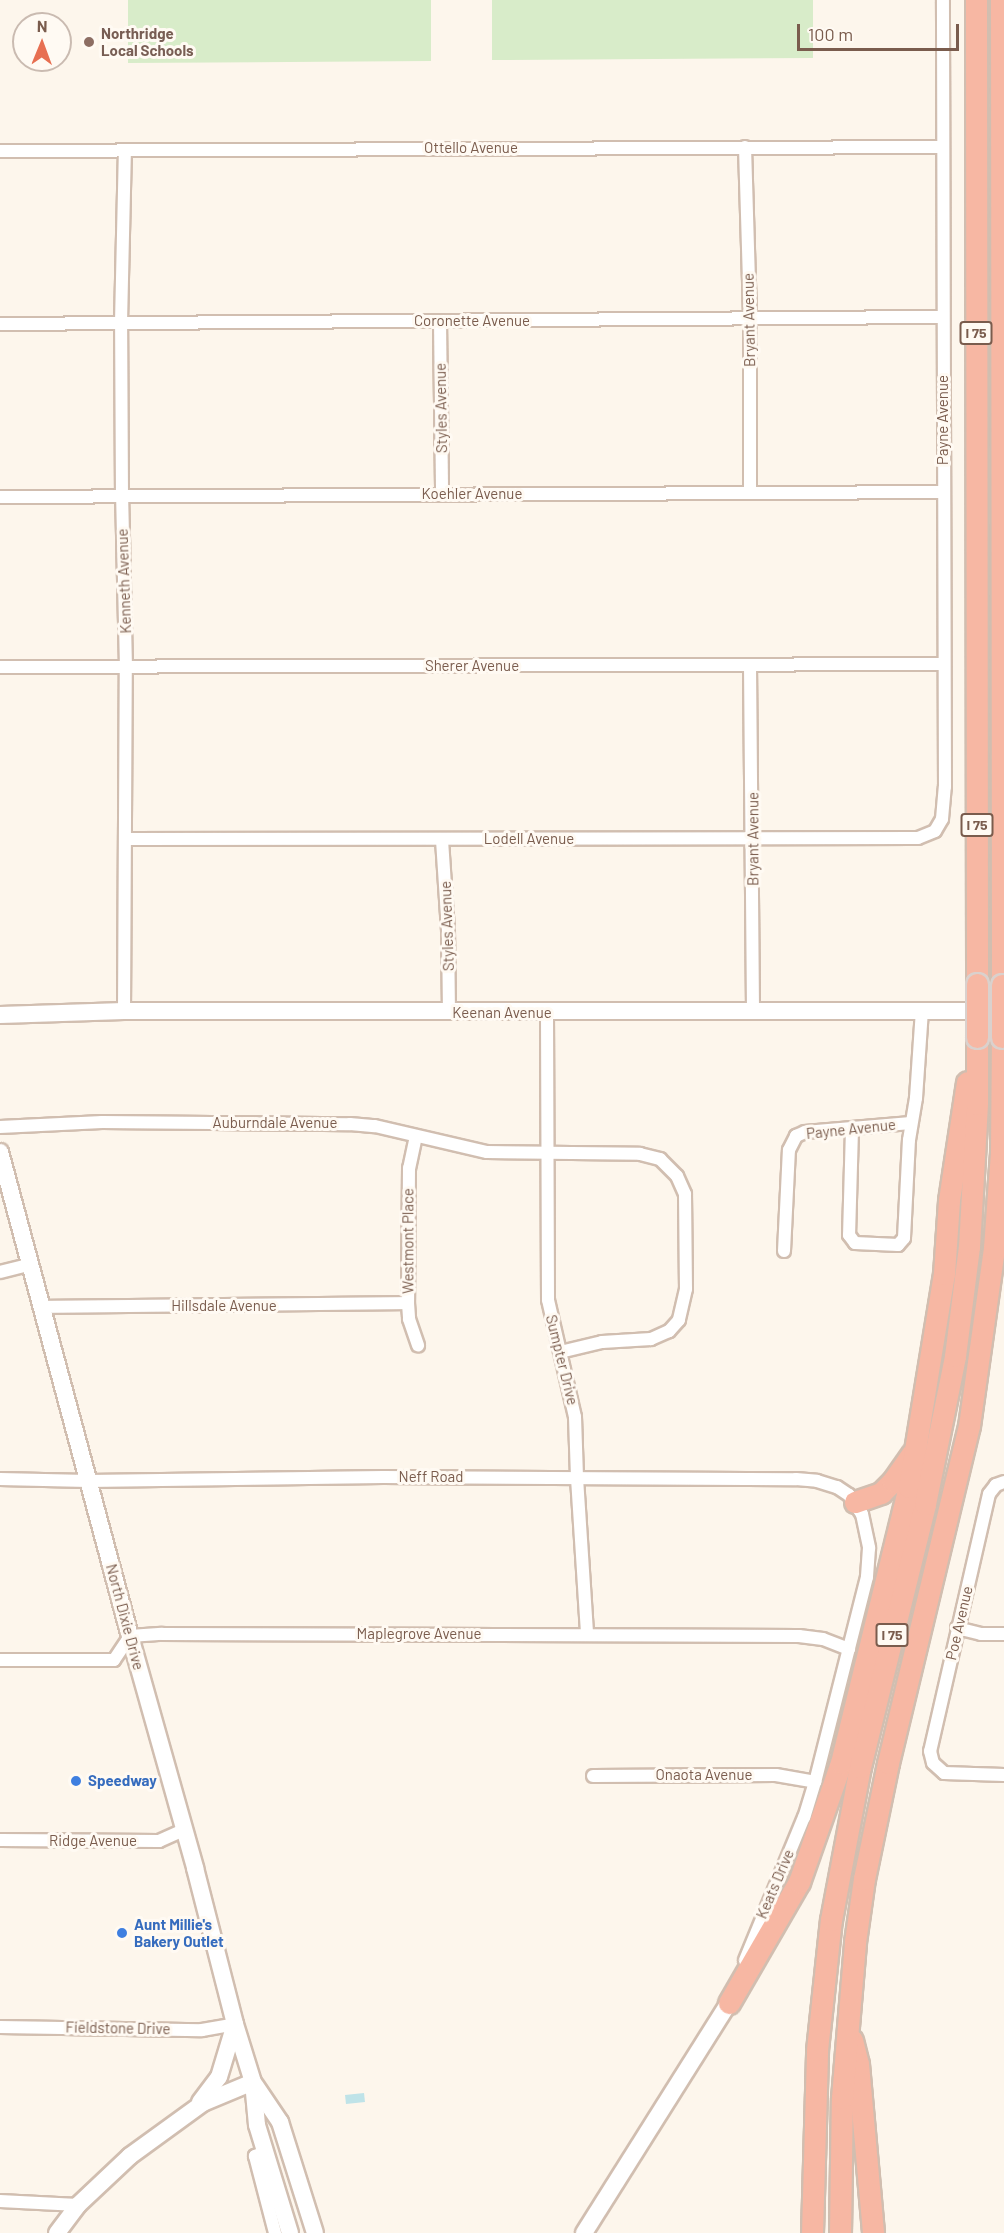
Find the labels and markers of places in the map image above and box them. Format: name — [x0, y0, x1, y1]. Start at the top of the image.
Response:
place label: Northridge Local Schools — [101, 24, 194, 59]
marker: Northridge Local Schools — [82, 35, 96, 49]
place label: Speedway — [88, 1772, 157, 1790]
marker: Speedway — [69, 1774, 83, 1788]
place label: Aunt Millie's Bakery Outlet — [134, 1915, 224, 1950]
marker: Aunt Millie's Bakery Outlet — [115, 1926, 129, 1940]

